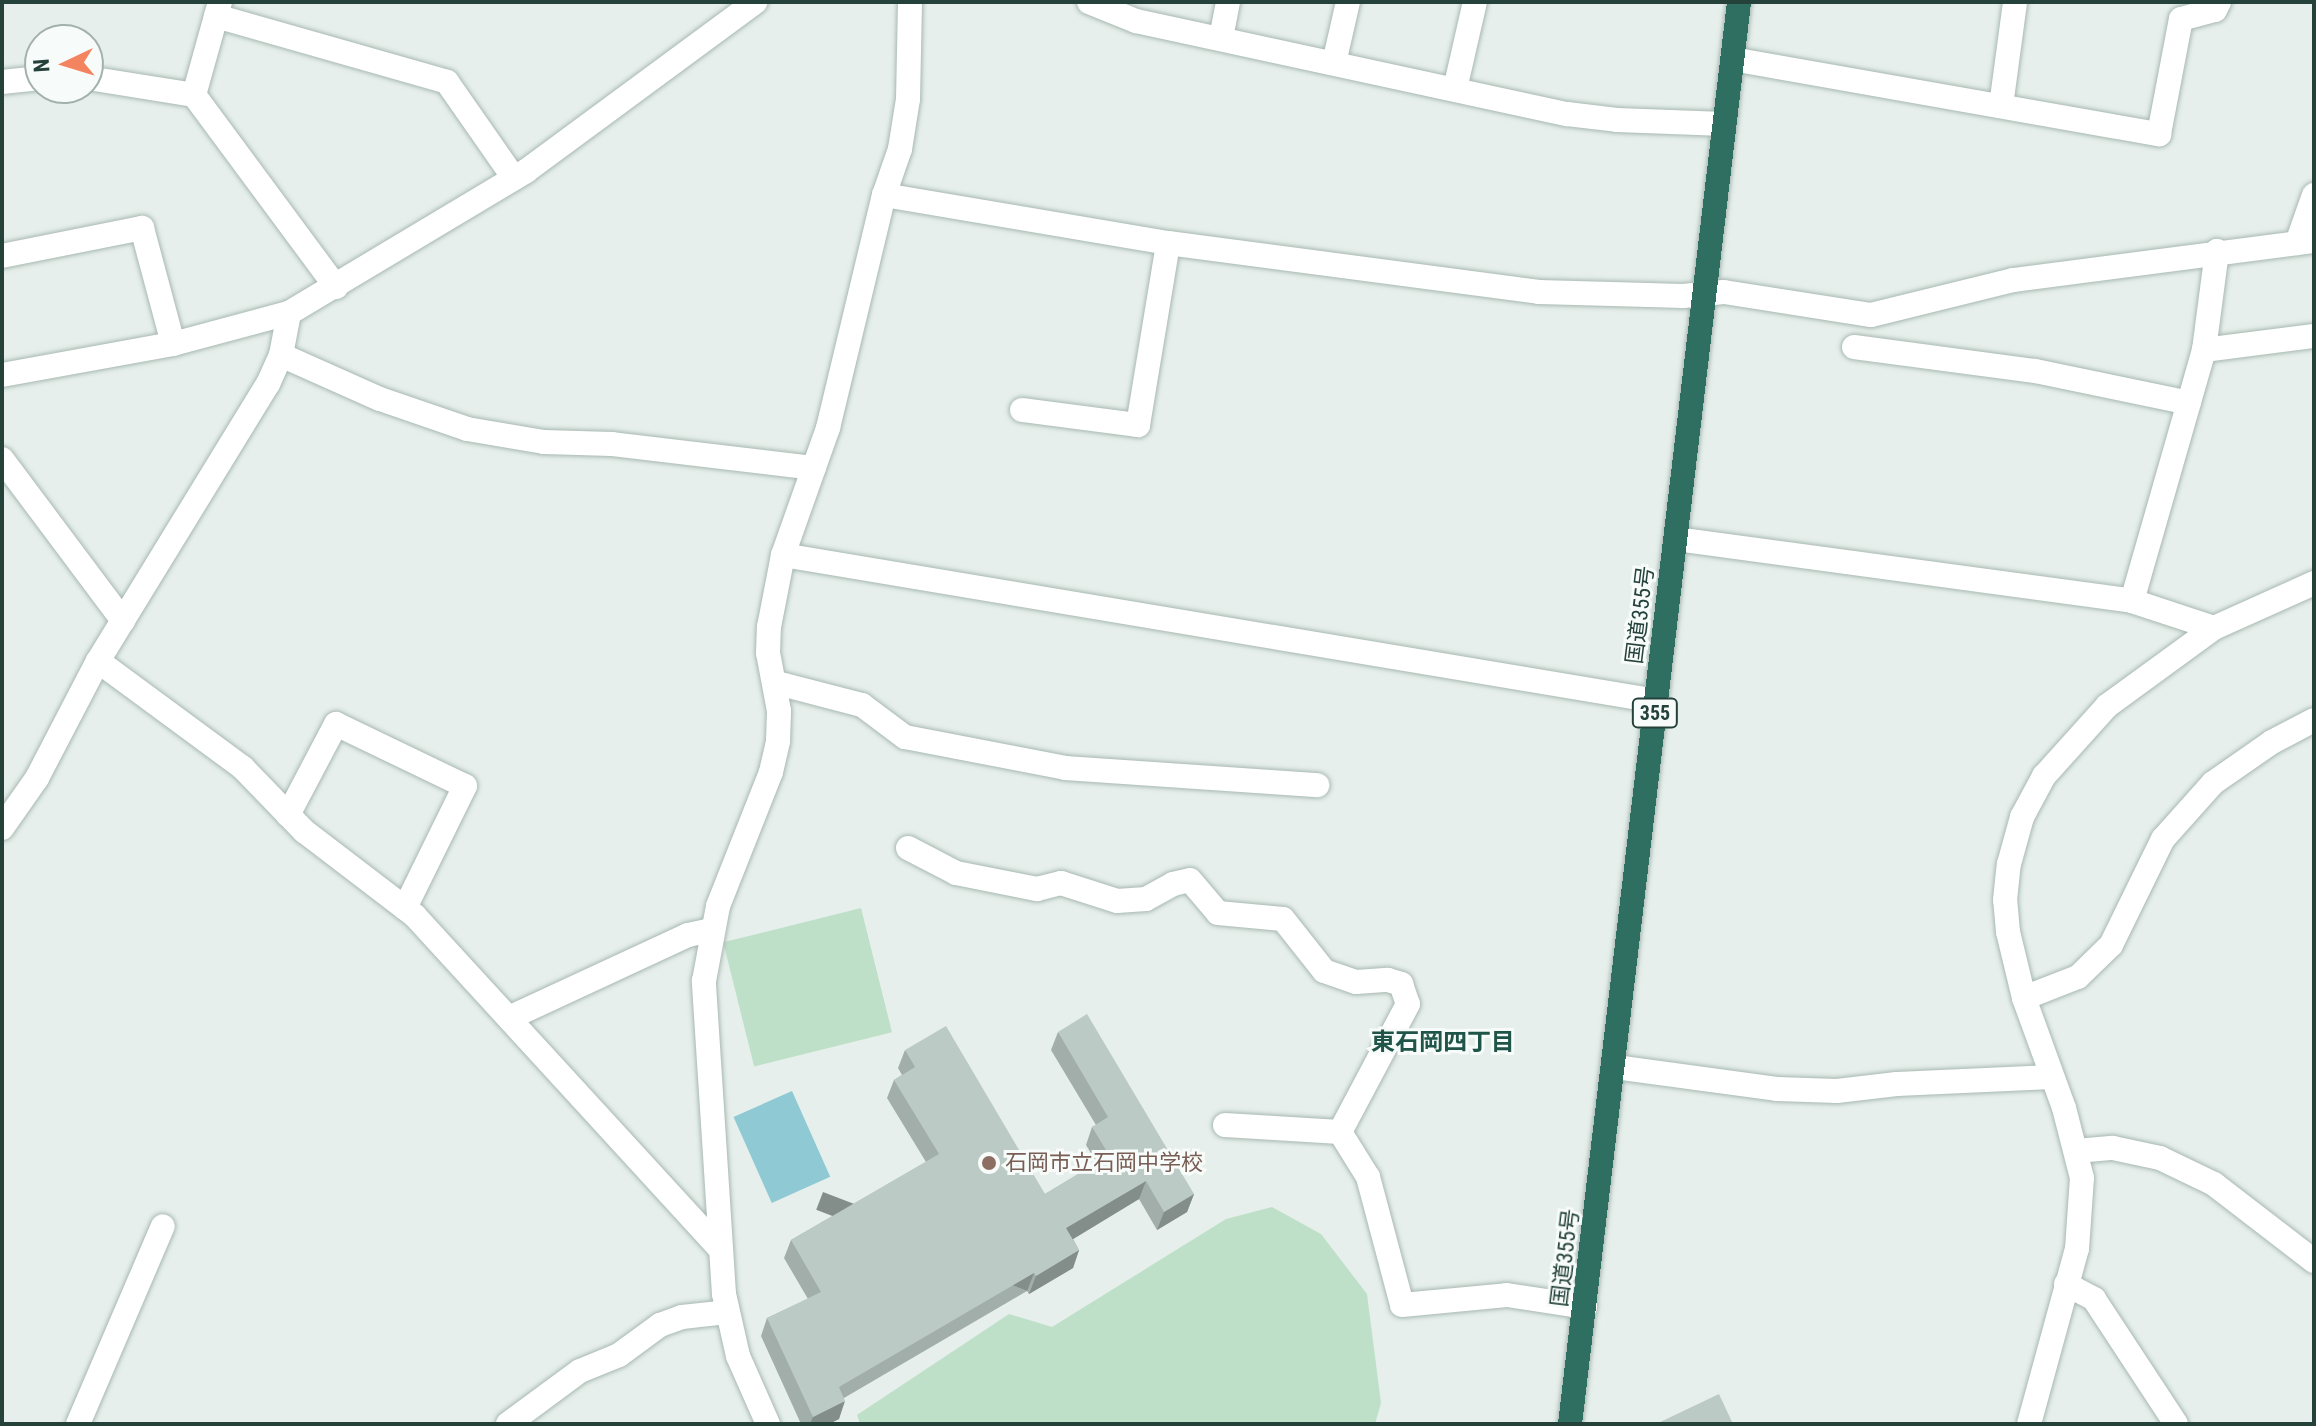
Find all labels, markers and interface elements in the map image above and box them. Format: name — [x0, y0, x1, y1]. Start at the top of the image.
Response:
north arrow — [24, 24, 104, 104]
text: N — [29, 58, 54, 73]
street label: 国道355号 — [1621, 564, 1659, 666]
road number: 355 — [1631, 697, 1679, 729]
district label: 東石岡四丁目 — [1371, 1029, 1515, 1057]
place label: 石岡市立石岡中学校 — [1005, 1150, 1203, 1176]
marker: 石岡市立石岡中学校 — [980, 1154, 998, 1172]
street label: 国道355号 — [1546, 1207, 1584, 1309]

